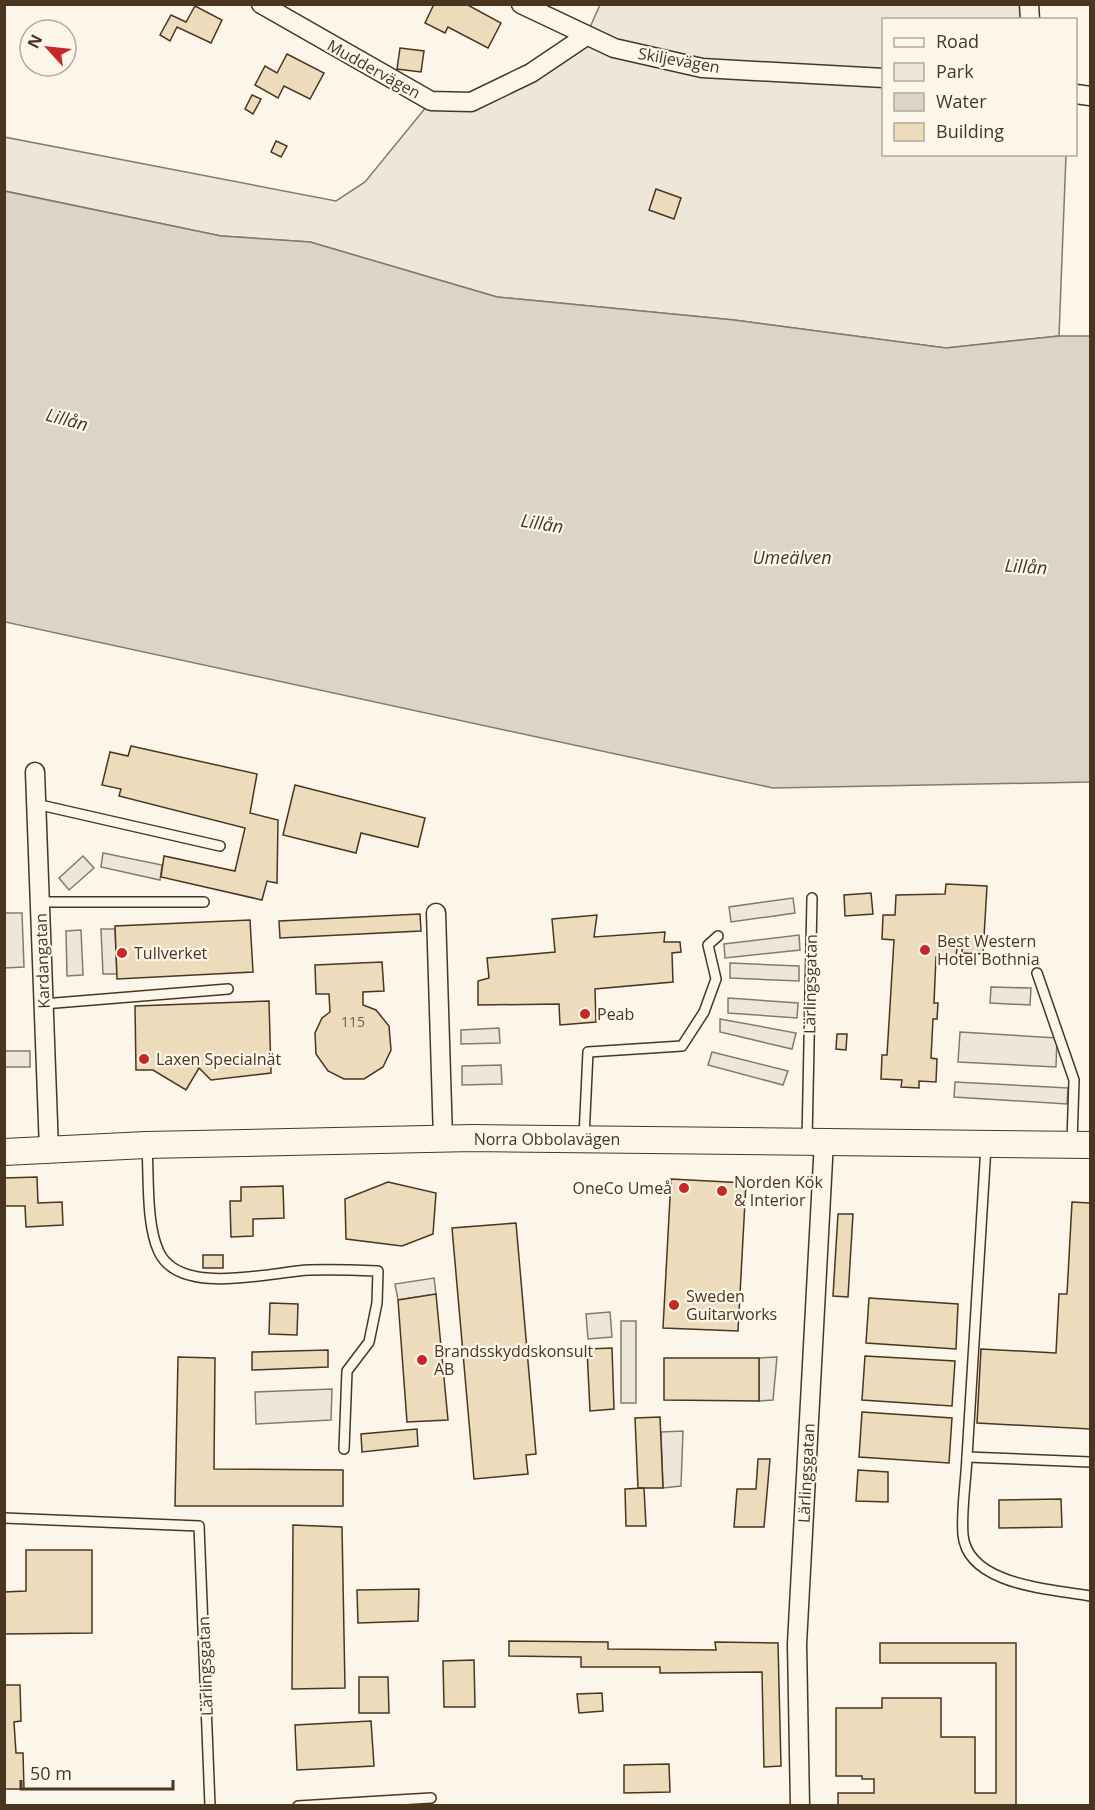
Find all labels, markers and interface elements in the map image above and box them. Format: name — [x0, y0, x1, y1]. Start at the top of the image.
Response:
north arrow — [18, 18, 78, 78]
legend — [882, 18, 1077, 156]
text: Road — [936, 29, 979, 53]
text: N — [22, 30, 47, 52]
street label: Muddervägen — [323, 34, 425, 104]
street label: Skiljevägen — [636, 42, 722, 78]
text: Park — [936, 59, 974, 83]
text: Water — [936, 89, 987, 113]
text: Building — [936, 119, 1004, 143]
water label: Lillån — [43, 402, 91, 436]
water label: Lillån — [519, 508, 565, 538]
water label: Umeälven — [752, 545, 832, 569]
water label: Lillån — [1004, 553, 1048, 579]
street label: Kardangatan — [29, 913, 55, 1009]
place label: Best Western Hotel Bothnia — [937, 930, 1040, 970]
street label: Lärlingsgatan — [798, 934, 822, 1034]
place label: Tullverket — [134, 942, 208, 964]
marker: Best Western Hotel Bothnia — [918, 943, 932, 957]
marker: Tullverket — [115, 946, 129, 960]
place label: Peab — [597, 1003, 634, 1025]
marker: Peab — [578, 1007, 592, 1021]
house number: 115 — [341, 1012, 365, 1031]
place label: Laxen Specialnät — [156, 1048, 281, 1070]
marker: Laxen Specialnät — [137, 1052, 151, 1066]
street label: Norra Obbolavägen — [474, 1128, 620, 1150]
place label: Norden Kök & Interior — [734, 1171, 823, 1211]
place label: OneCo Umeå — [573, 1177, 672, 1199]
marker: OneCo Umeå — [677, 1181, 691, 1195]
marker: Norden Kök & Interior — [715, 1184, 729, 1198]
place label: Sweden Guitarworks — [686, 1285, 777, 1325]
marker: Sweden Guitarworks — [667, 1298, 681, 1312]
place label: Brandsskyddskonsult AB — [434, 1340, 594, 1380]
marker: Brandsskyddskonsult AB — [415, 1353, 429, 1367]
street label: Lärlingsgatan — [792, 1423, 820, 1523]
street label: Lärlingsgatan — [192, 1616, 218, 1716]
scale bar — [21, 1753, 172, 1791]
text: 50 m — [30, 1761, 72, 1785]

